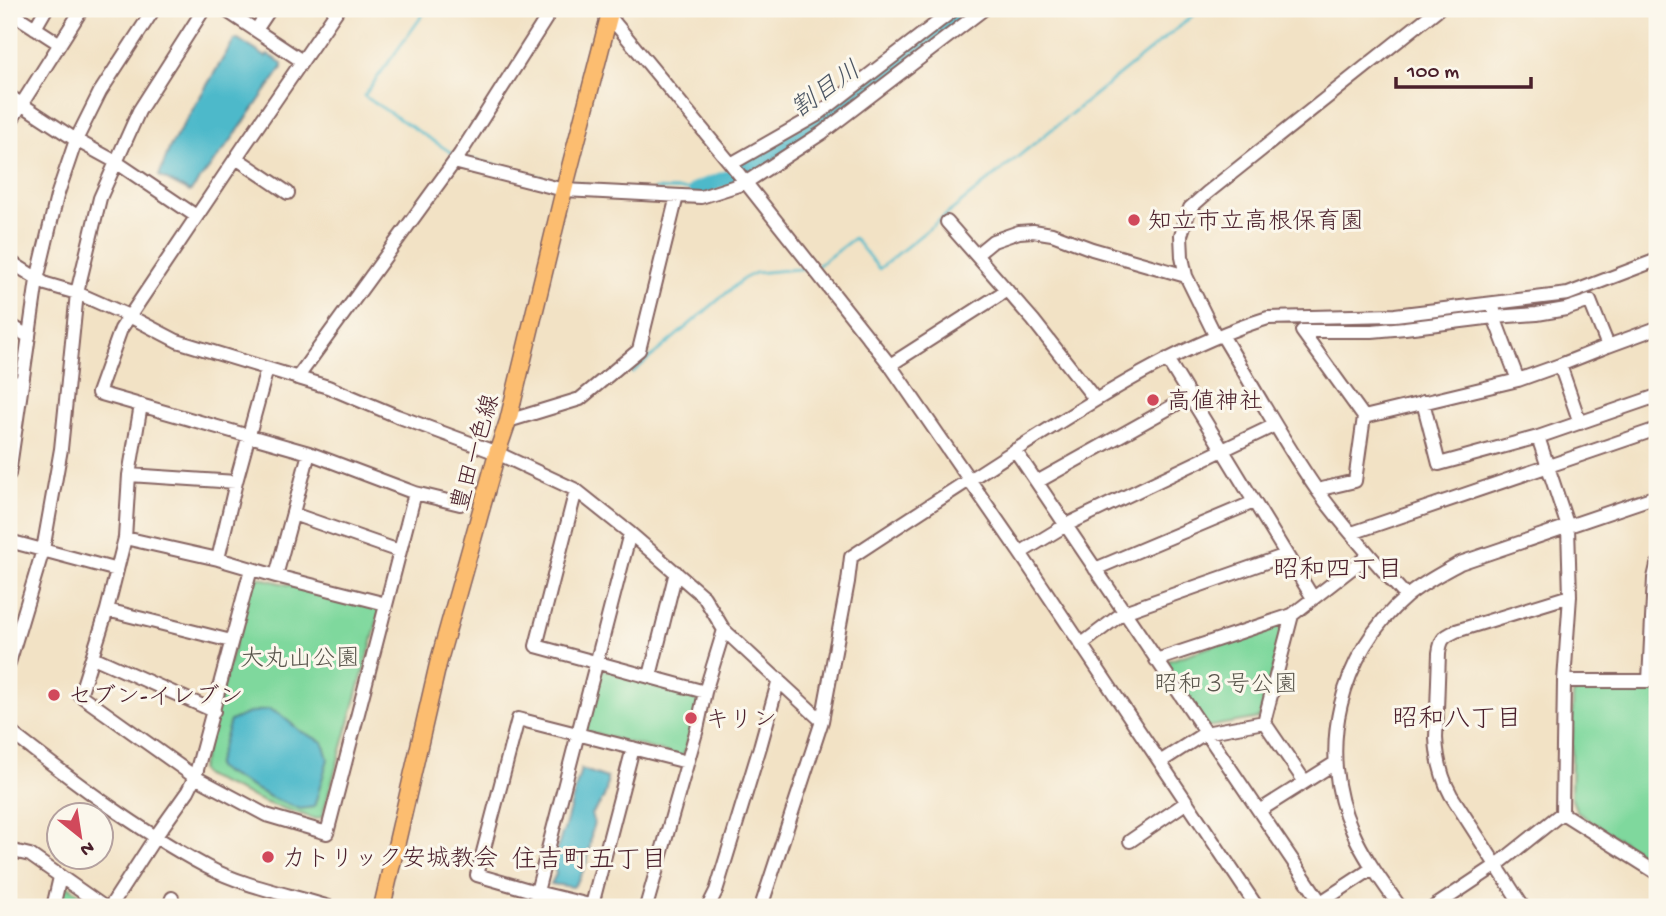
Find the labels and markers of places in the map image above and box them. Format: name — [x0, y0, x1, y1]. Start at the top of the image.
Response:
place label: 知立市立高根保育園 — [1148, 208, 1364, 238]
marker: 知立市立高根保育園 — [1126, 212, 1142, 228]
place label: 高値神社 — [1167, 388, 1263, 418]
marker: 高値神社 — [1145, 392, 1161, 408]
place label: セブン-イレブン — [68, 684, 244, 713]
marker: セブン-イレブン — [46, 687, 62, 703]
place label: キリン — [705, 707, 777, 736]
marker: キリン — [683, 710, 699, 726]
place label: カトリック安城教会 — [282, 845, 498, 875]
marker: カトリック安城教会 — [260, 849, 276, 865]

